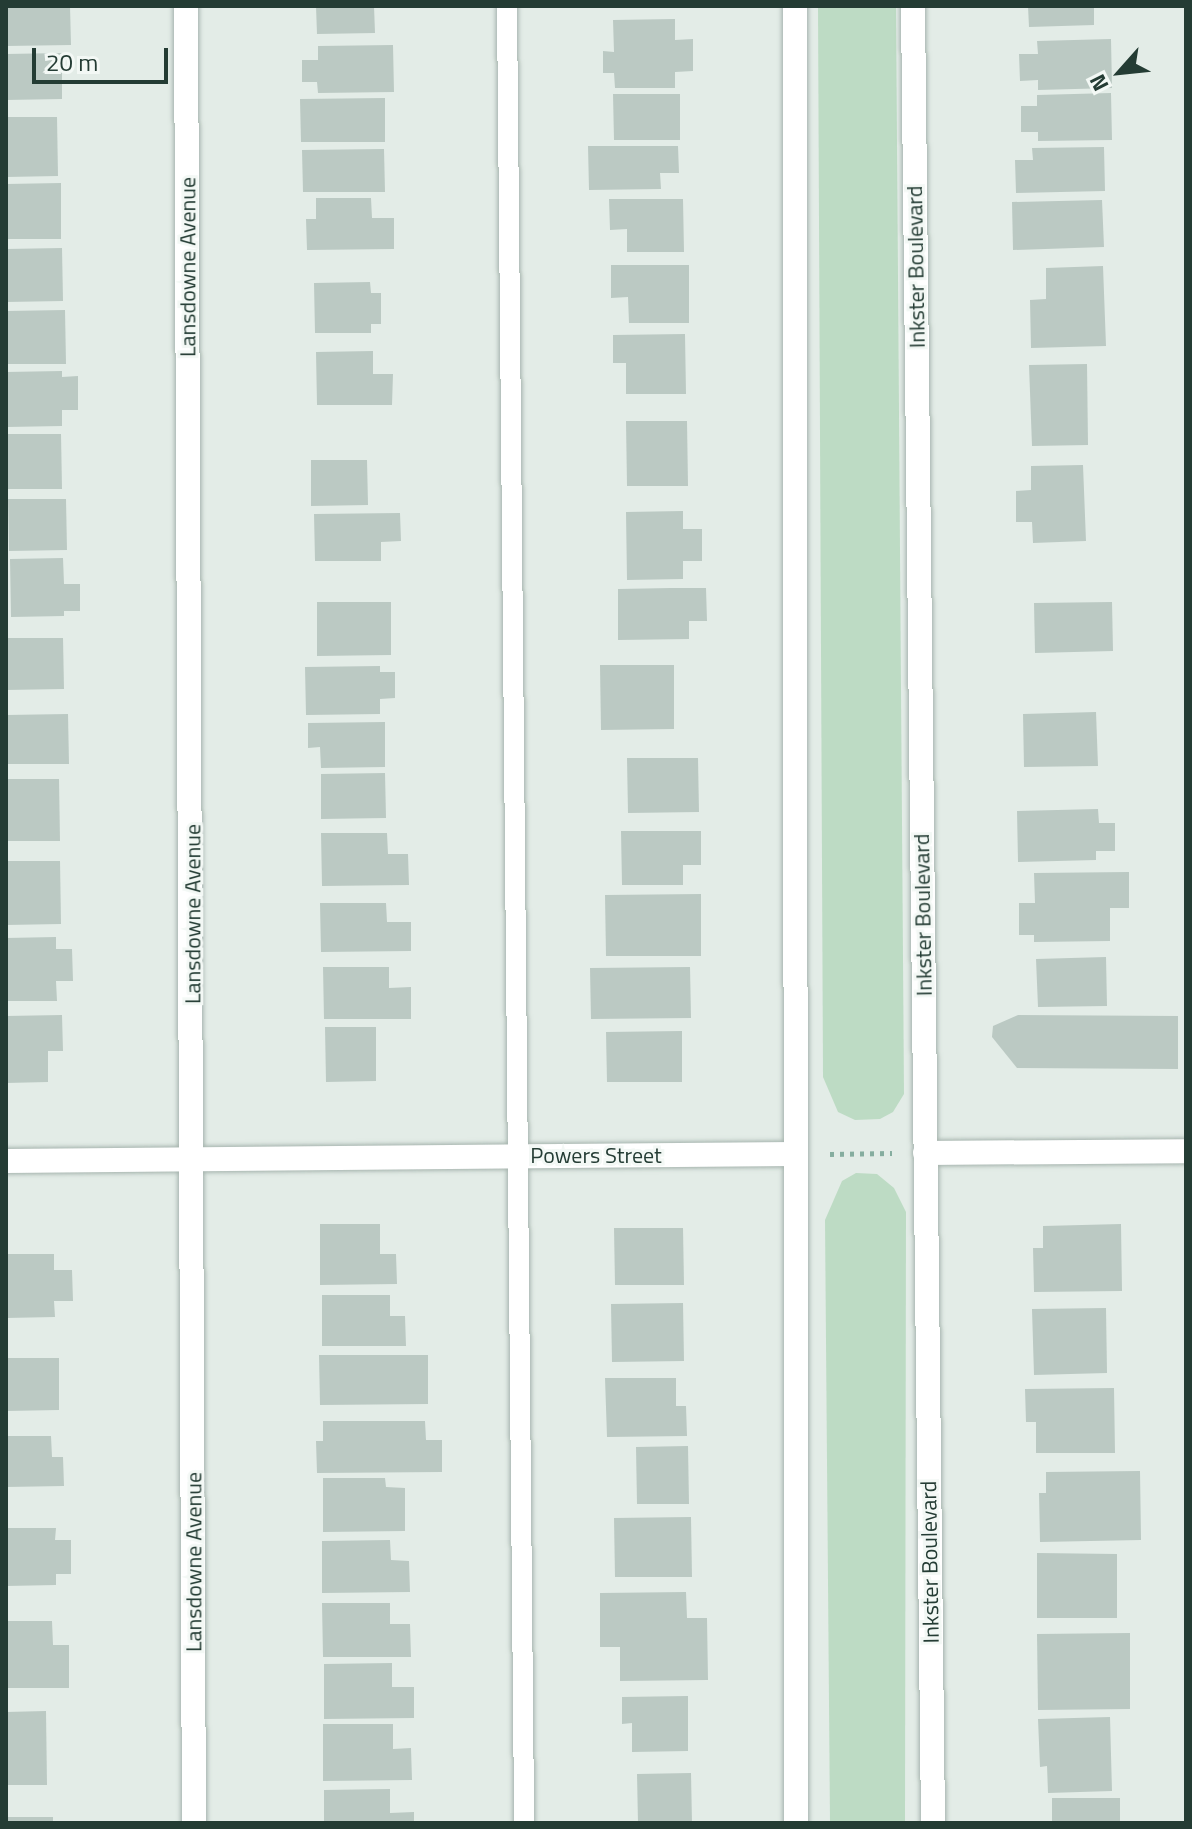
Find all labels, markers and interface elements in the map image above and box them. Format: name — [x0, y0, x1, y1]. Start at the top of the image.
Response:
scale bar — [36, 32, 172, 82]
north arrow — [1080, 32, 1160, 112]
text: 20 m — [46, 44, 98, 80]
text: N — [1080, 68, 1117, 97]
street label: Lansdowne Avenue — [175, 177, 201, 357]
street label: Inkster Boulevard — [901, 186, 931, 348]
street label: Lansdowne Avenue — [180, 824, 206, 1004]
street label: Inkster Boulevard — [908, 834, 938, 996]
street label: Powers Street — [530, 1143, 662, 1169]
street label: Lansdowne Avenue — [181, 1472, 207, 1652]
street label: Inkster Boulevard — [915, 1481, 945, 1643]

